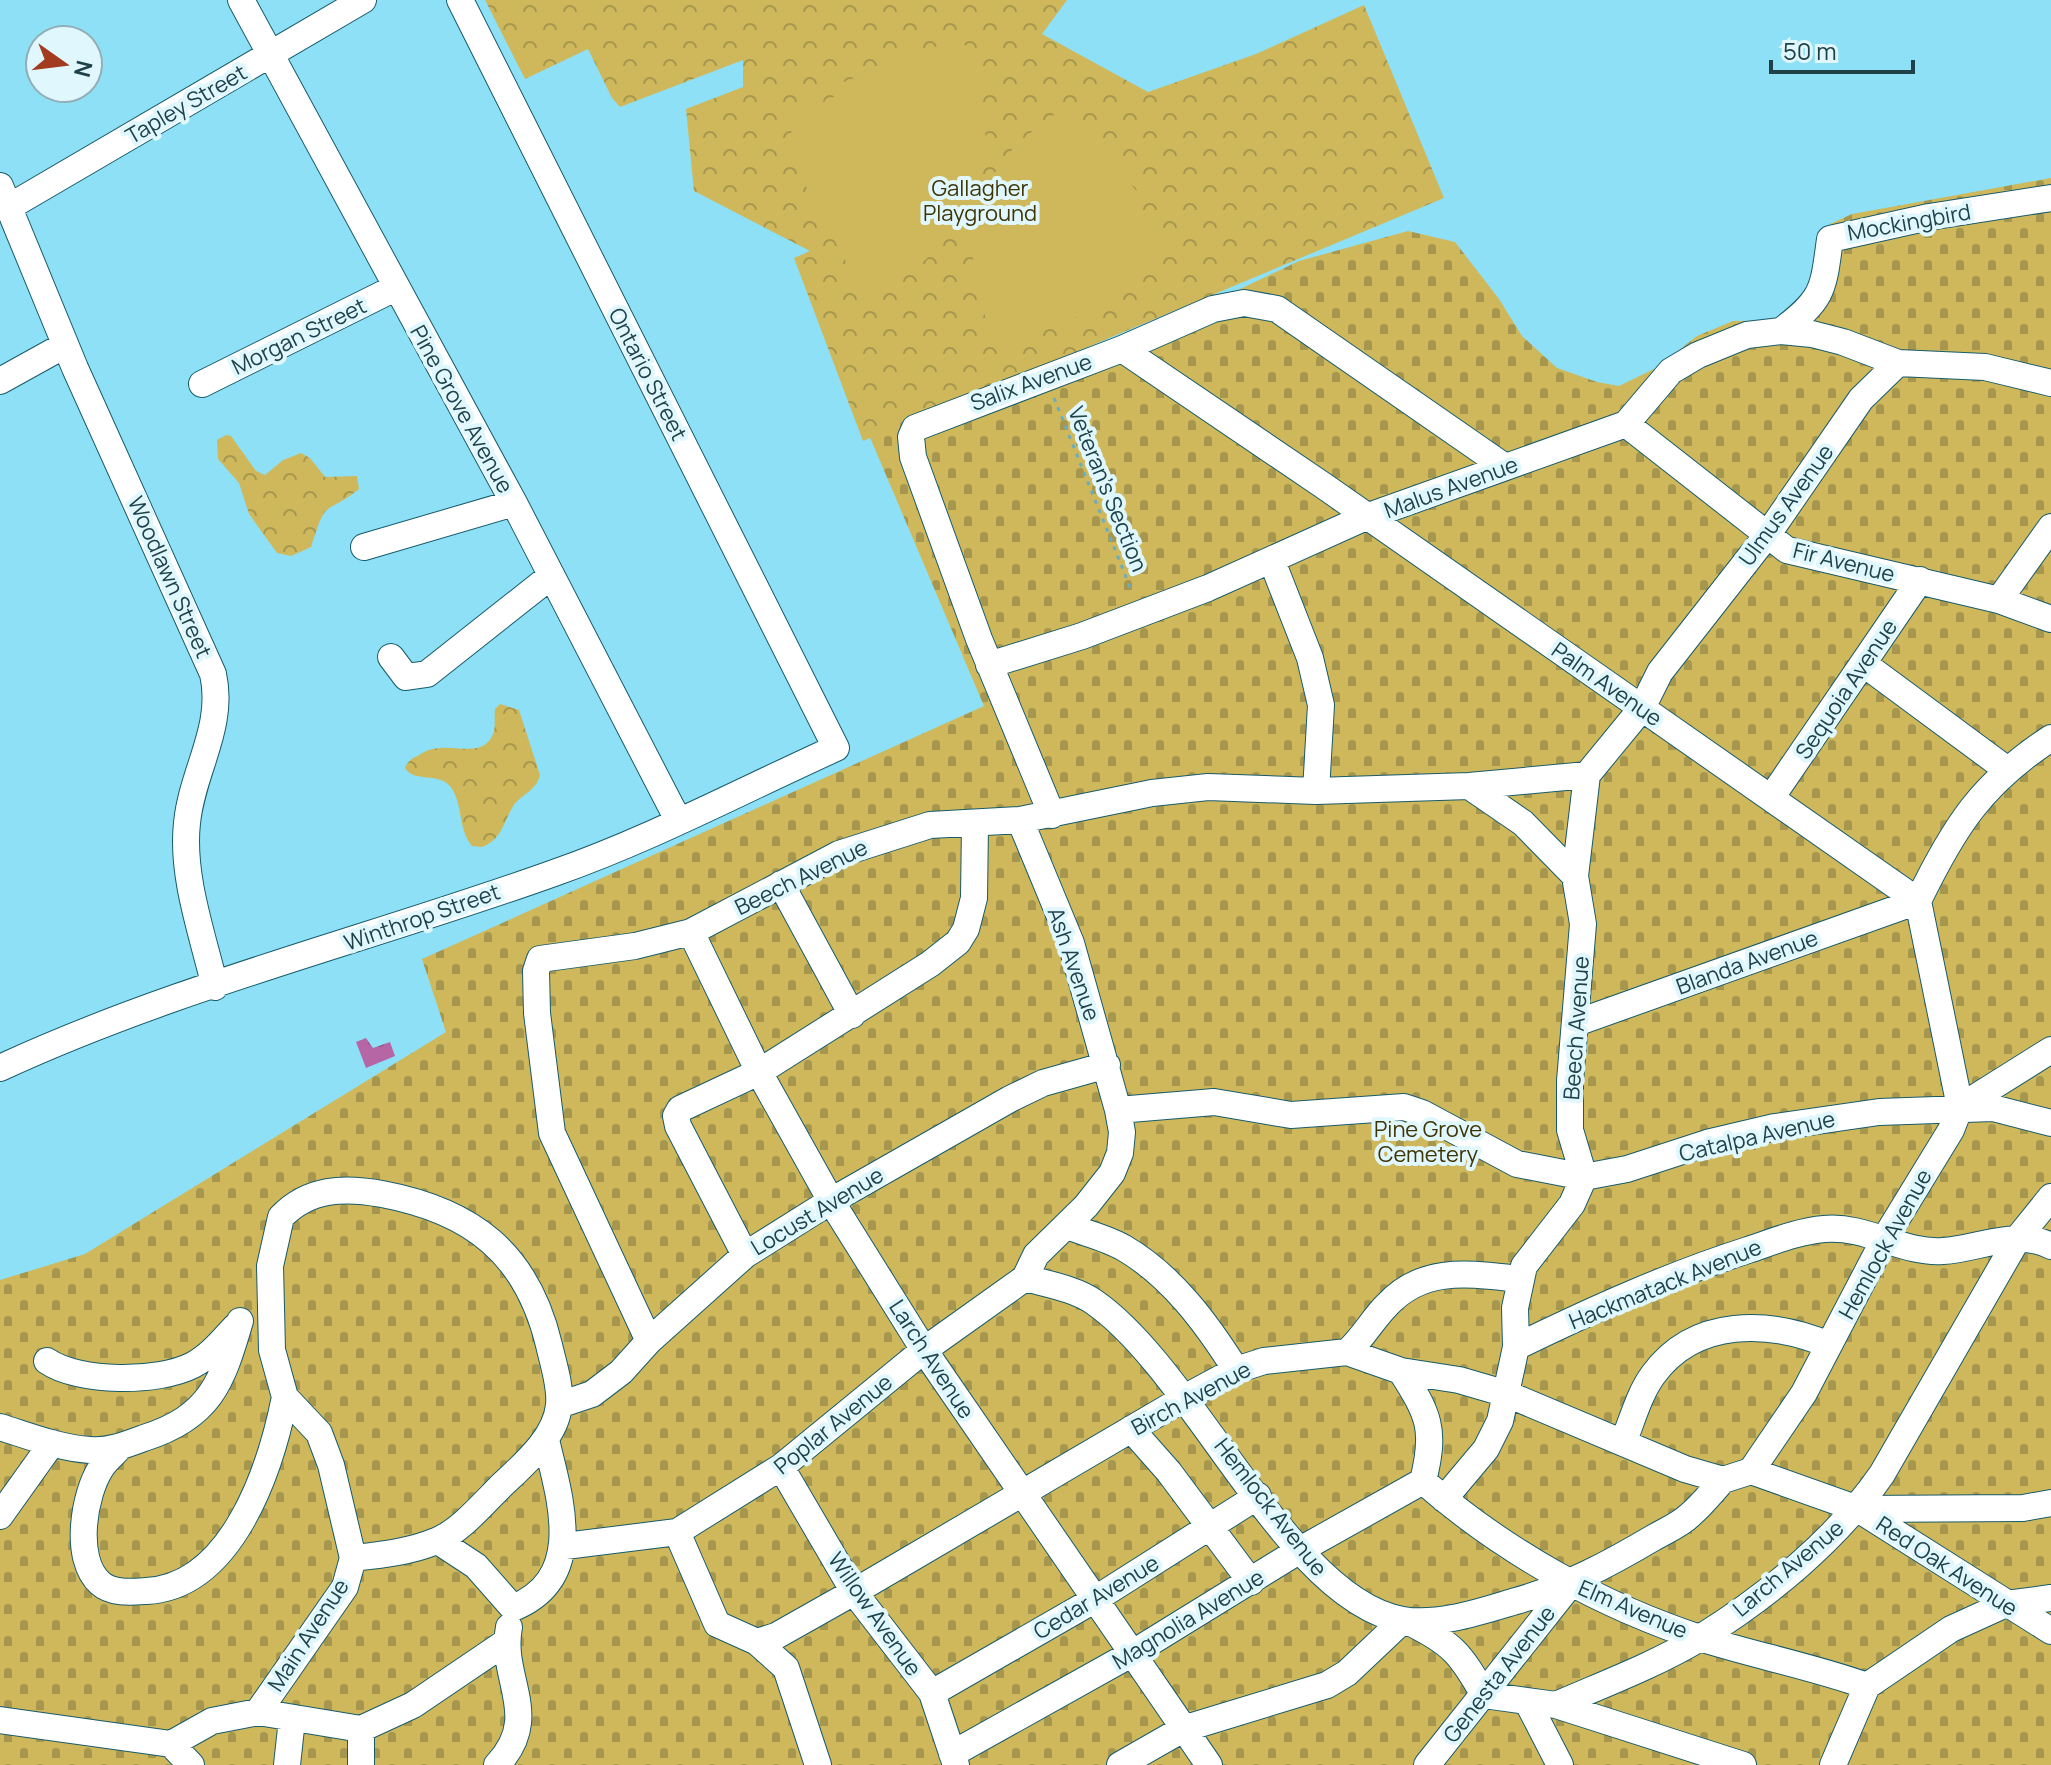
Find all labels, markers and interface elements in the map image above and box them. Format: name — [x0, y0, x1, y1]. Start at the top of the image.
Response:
north arrow — [24, 24, 104, 104]
scale bar — [1771, 24, 1913, 74]
text: 50 m — [1783, 34, 1837, 67]
street label: Tapley Street — [120, 57, 252, 151]
text: N — [67, 58, 100, 80]
park label: Gallagher Playground — [923, 173, 1037, 228]
street label: Mockingbird — [1845, 196, 1973, 248]
street label: Morgan Street — [227, 290, 371, 382]
street label: Ontario Street — [602, 303, 694, 446]
street label: Pine Grove Avenue — [403, 320, 521, 499]
street label: Salix Avenue — [966, 346, 1096, 418]
street label: Veteran's Section — [1061, 402, 1155, 576]
street label: Ulmus Avenue — [1732, 438, 1840, 572]
street label: Malus Avenue — [1380, 449, 1522, 525]
street label: Woodlawn Street — [121, 491, 219, 663]
street label: Fir Avenue — [1790, 535, 1898, 589]
street label: Sequoia Avenue — [1788, 613, 1904, 765]
street label: Palm Avenue — [1546, 635, 1668, 733]
street label: Beech Avenue — [730, 832, 872, 922]
street label: Winthrop Street — [340, 876, 504, 958]
street label: Ash Avenue — [1041, 903, 1107, 1025]
street label: Blanda Avenue — [1672, 922, 1822, 1002]
street label: Beech Avenue — [1556, 955, 1596, 1101]
street label: Catalpa Avenue — [1676, 1103, 1838, 1169]
park label: Pine Grove Cemetery — [1374, 1114, 1482, 1169]
street label: Locust Avenue — [745, 1160, 889, 1262]
street label: Hemlock Avenue — [1831, 1163, 1939, 1324]
street label: Hackmatack Avenue — [1564, 1232, 1766, 1336]
street label: Larch Avenue — [882, 1294, 982, 1424]
street label: Birch Avenue — [1126, 1354, 1256, 1442]
street label: Poplar Avenue — [768, 1367, 899, 1481]
street label: Hemlock Avenue — [1208, 1432, 1334, 1582]
street label: Red Oak Avenue — [1871, 1509, 2024, 1623]
street label: Larch Avenue — [1726, 1513, 1850, 1623]
street label: Willow Avenue — [821, 1546, 929, 1682]
street label: Cedar Avenue — [1028, 1548, 1164, 1646]
street label: Magnolia Avenue — [1107, 1562, 1270, 1676]
street label: Main Avenue — [260, 1573, 356, 1697]
street label: Elm Avenue — [1574, 1573, 1692, 1646]
street label: Genesta Avenue — [1436, 1599, 1562, 1749]

